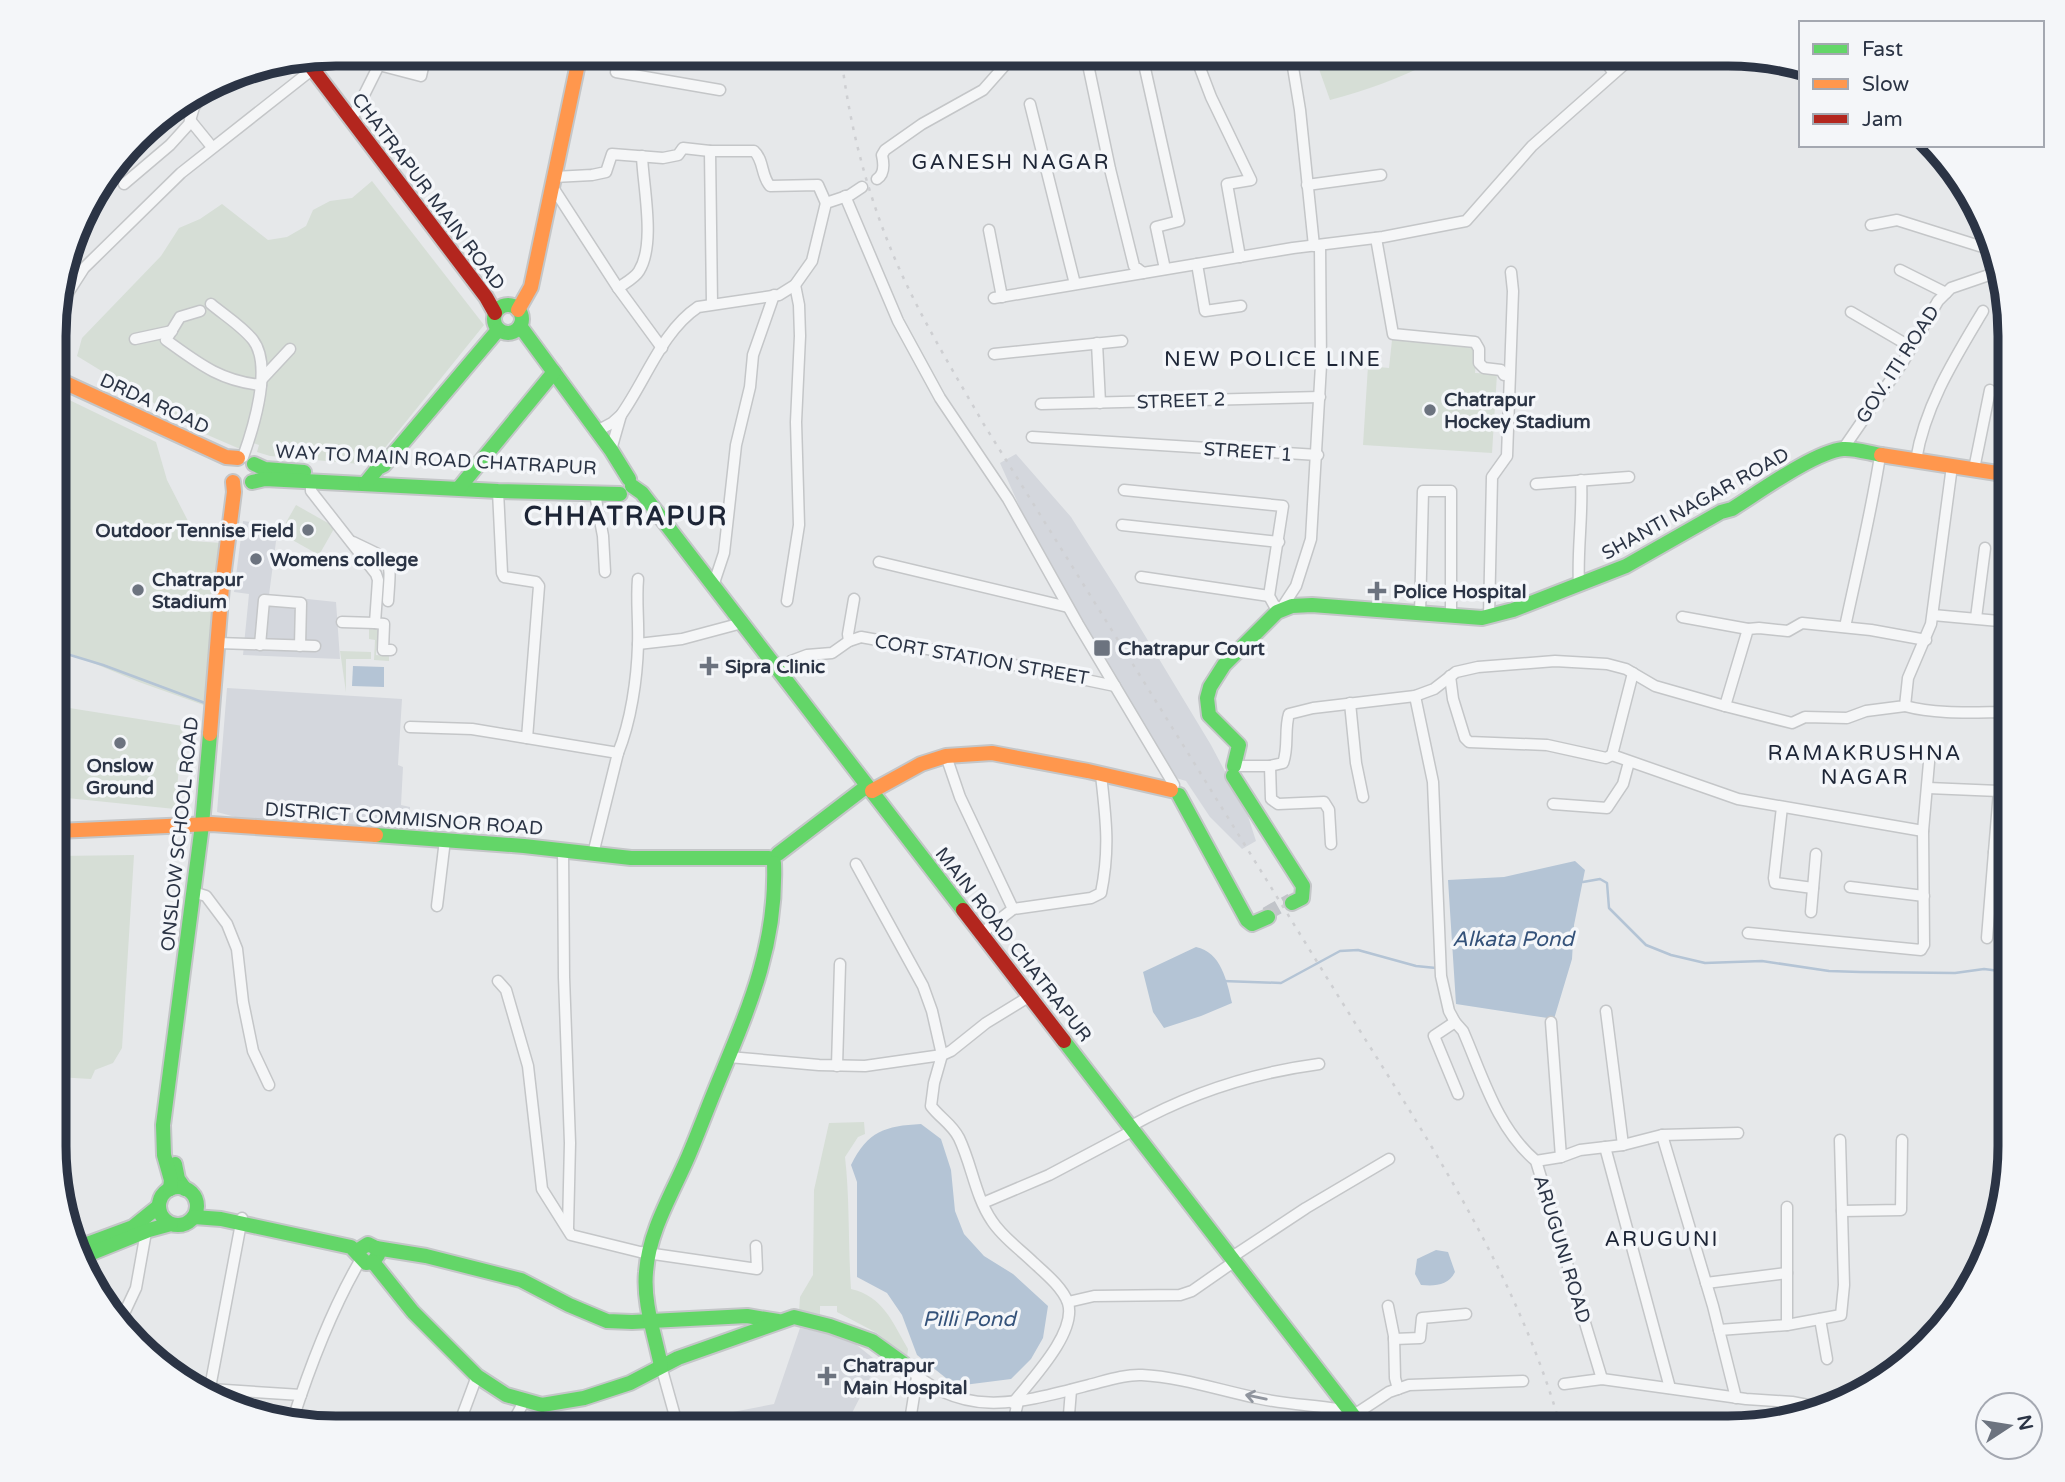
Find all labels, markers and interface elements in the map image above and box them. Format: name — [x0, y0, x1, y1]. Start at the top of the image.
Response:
legend — [1799, 21, 2044, 147]
text: Fast — [1862, 37, 1903, 62]
text: Slow — [1862, 72, 1910, 97]
street label: CHATRAPUR MAIN ROAD — [347, 89, 509, 294]
text: Jam — [1862, 107, 1903, 132]
district label: GANESH NAGAR — [912, 150, 1110, 175]
street label: GOV. ITI ROAD — [1852, 302, 1944, 427]
district label: NEW POLICE LINE — [1164, 347, 1382, 372]
street label: DRDA ROAD — [96, 369, 213, 439]
street label: STREET 2 — [1136, 388, 1226, 414]
place label: Chatrapur Hockey Stadium — [1444, 389, 1591, 434]
marker: Chatrapur Hockey Stadium — [1422, 402, 1438, 418]
street label: STREET 1 — [1203, 438, 1293, 466]
street label: WAY TO MAIN ROAD CHATRAPUR — [275, 441, 597, 479]
street label: SHANTI NAGAR ROAD — [1598, 443, 1793, 565]
district label: CHHATRAPUR — [524, 501, 728, 532]
place label: Outdoor Tennise Field — [95, 520, 294, 542]
marker: Outdoor Tennise Field — [300, 522, 316, 538]
place label: Womens college — [270, 549, 419, 572]
marker: Womens college — [248, 551, 264, 567]
place label: Chatrapur Stadium — [152, 569, 244, 613]
marker: Police Hospital — [1367, 581, 1387, 601]
place label: Police Hospital — [1393, 581, 1526, 604]
marker: Chatrapur Stadium — [130, 582, 146, 598]
street label: CORT STATION STREET — [873, 630, 1091, 690]
marker: Chatrapur Court — [1092, 638, 1112, 658]
place label: Chatrapur Court — [1118, 638, 1266, 661]
marker: Sipra Clinic — [699, 656, 719, 676]
place label: Sipra Clinic — [725, 656, 825, 679]
street label: ONSLOW SCHOOL ROAD — [157, 716, 203, 953]
marker: Onslow Ground — [112, 735, 128, 751]
district label: RAMAKRUSHNA NAGAR — [1768, 741, 1962, 790]
place label: Onslow Ground — [86, 755, 154, 799]
street label: DISTRICT COMMISNOR ROAD — [264, 798, 544, 840]
street label: MAIN ROAD CHATRAPUR — [930, 843, 1096, 1046]
water label: Alkata Pond — [1452, 927, 1576, 952]
street label: ARUGUNI ROAD — [1529, 1173, 1595, 1326]
district label: ARUGUNI — [1604, 1227, 1720, 1252]
water label: Pilli Pond — [923, 1307, 1018, 1332]
place label: Chatrapur Main Hospital — [843, 1355, 967, 1400]
marker: Chatrapur Main Hospital — [817, 1366, 837, 1386]
one-way arrow — [1245, 1390, 1268, 1404]
north arrow — [1974, 1391, 2044, 1461]
text: N — [2012, 1413, 2037, 1432]

